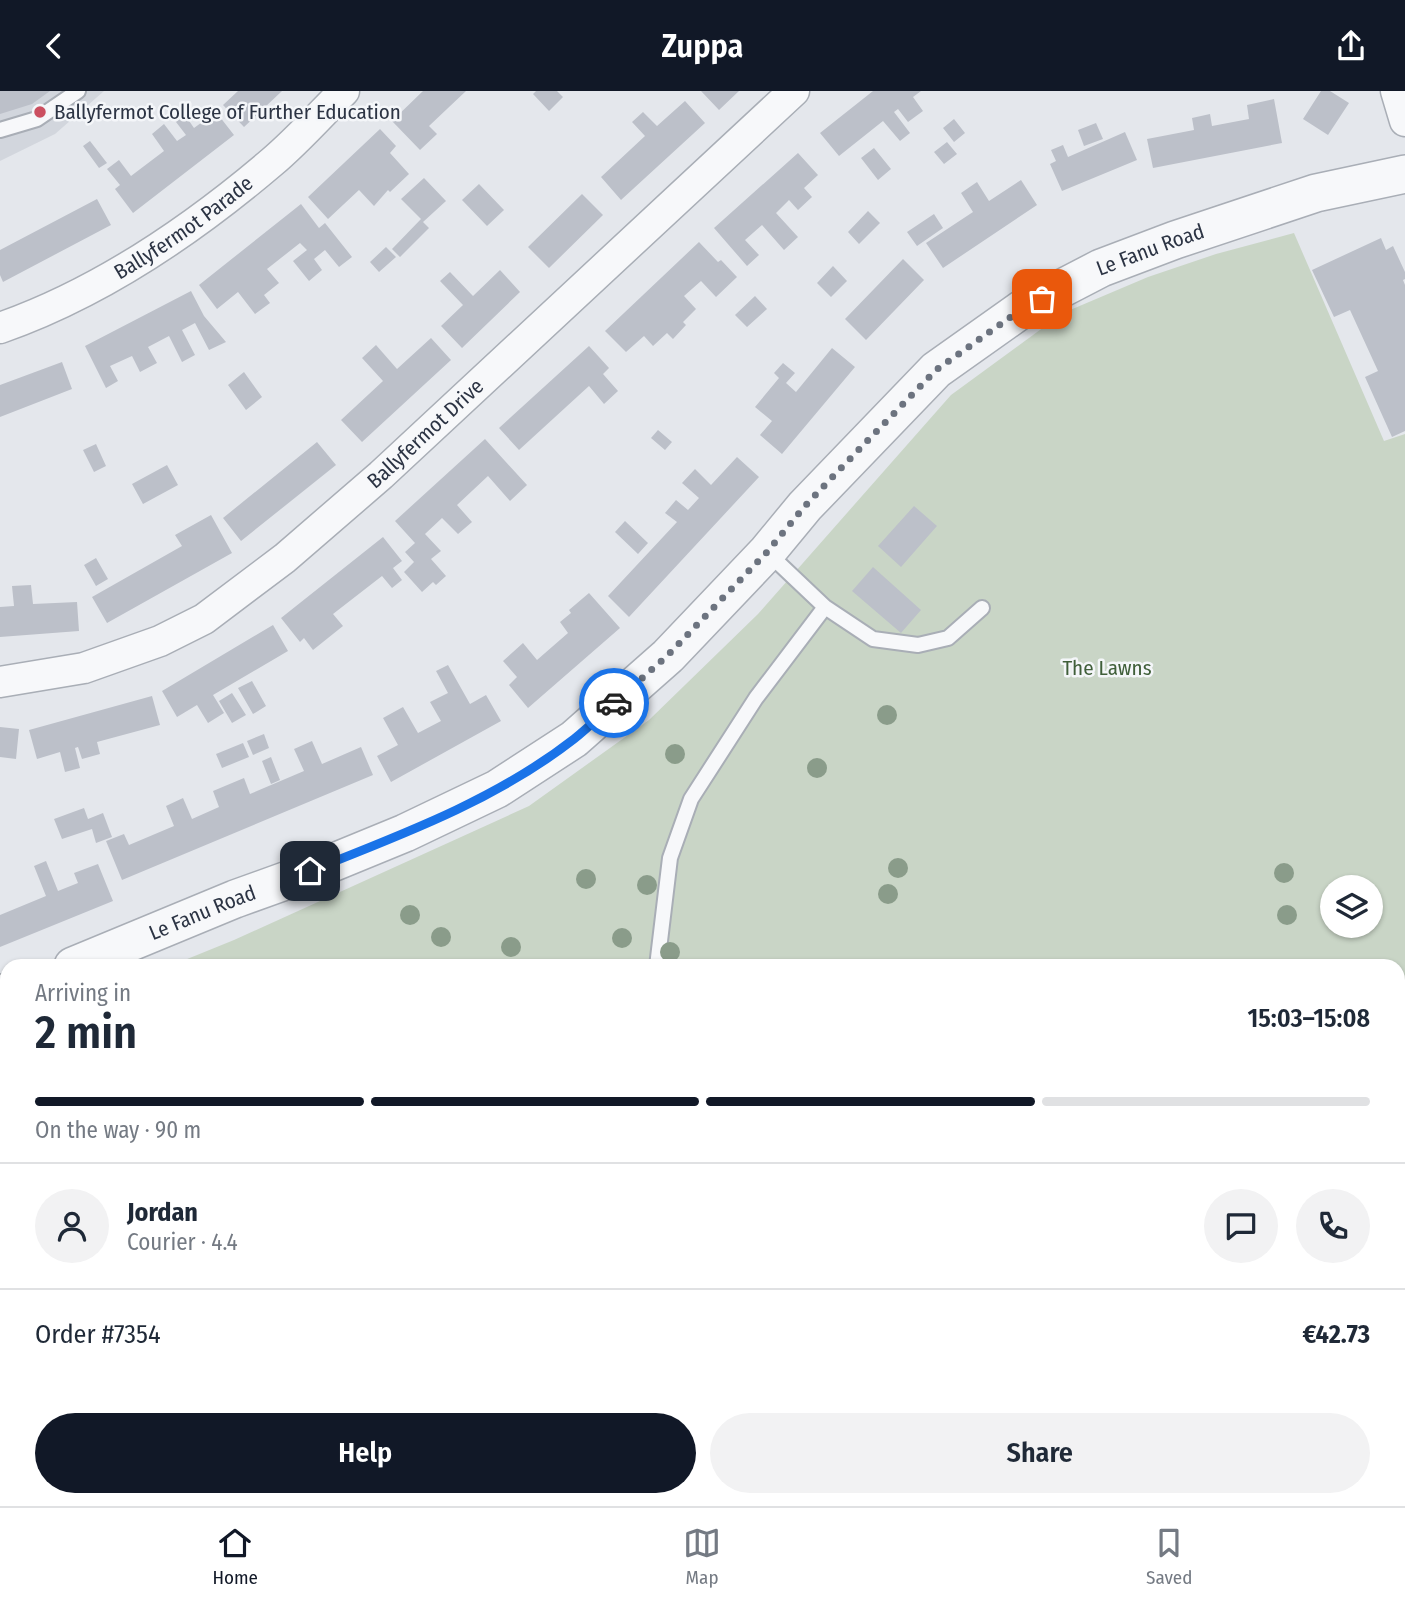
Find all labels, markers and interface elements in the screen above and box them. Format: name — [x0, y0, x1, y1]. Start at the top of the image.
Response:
icon: back — [35, 27, 73, 65]
text: Zuppa — [662, 27, 743, 65]
icon: share — [1332, 27, 1370, 65]
place label: Ballyfermot College of Further Education — [54, 99, 401, 125]
marker: Ballyfermot College of Further Education — [32, 104, 48, 120]
street label: Ballyfermot Parade — [110, 170, 258, 285]
street label: Le Fanu Road — [1093, 218, 1208, 282]
pin — [1012, 269, 1072, 329]
icon: bag — [1023, 280, 1061, 318]
street label: Ballyfermot Drive — [362, 373, 489, 494]
park label: The Lawns — [1062, 655, 1152, 681]
courier — [579, 668, 649, 738]
icon: car — [595, 684, 633, 722]
pin — [280, 841, 340, 901]
icon: home — [291, 852, 329, 890]
map controls — [1320, 875, 1383, 938]
button: layers — [1320, 875, 1383, 938]
street label: Le Fanu Road — [145, 880, 259, 946]
text: Arriving in — [35, 979, 131, 1007]
text: 15:03–15:08 — [1247, 1003, 1370, 1034]
text: 2 min — [35, 1005, 137, 1060]
text: On the way · 90 m — [35, 1116, 201, 1144]
button: person — [35, 1189, 109, 1263]
button: chat — [1204, 1189, 1278, 1263]
button: phone — [1296, 1189, 1370, 1263]
text: Jordan — [127, 1197, 198, 1228]
text: Courier · 4.4 — [127, 1228, 238, 1256]
text: Order #7354 — [35, 1319, 161, 1350]
text: €42.73 — [1303, 1319, 1370, 1350]
button: Help — [35, 1413, 696, 1493]
button: Share — [710, 1413, 1370, 1493]
tab: Home — [213, 1524, 258, 1589]
tab: Map — [683, 1524, 721, 1589]
tab: Saved — [1146, 1524, 1192, 1589]

